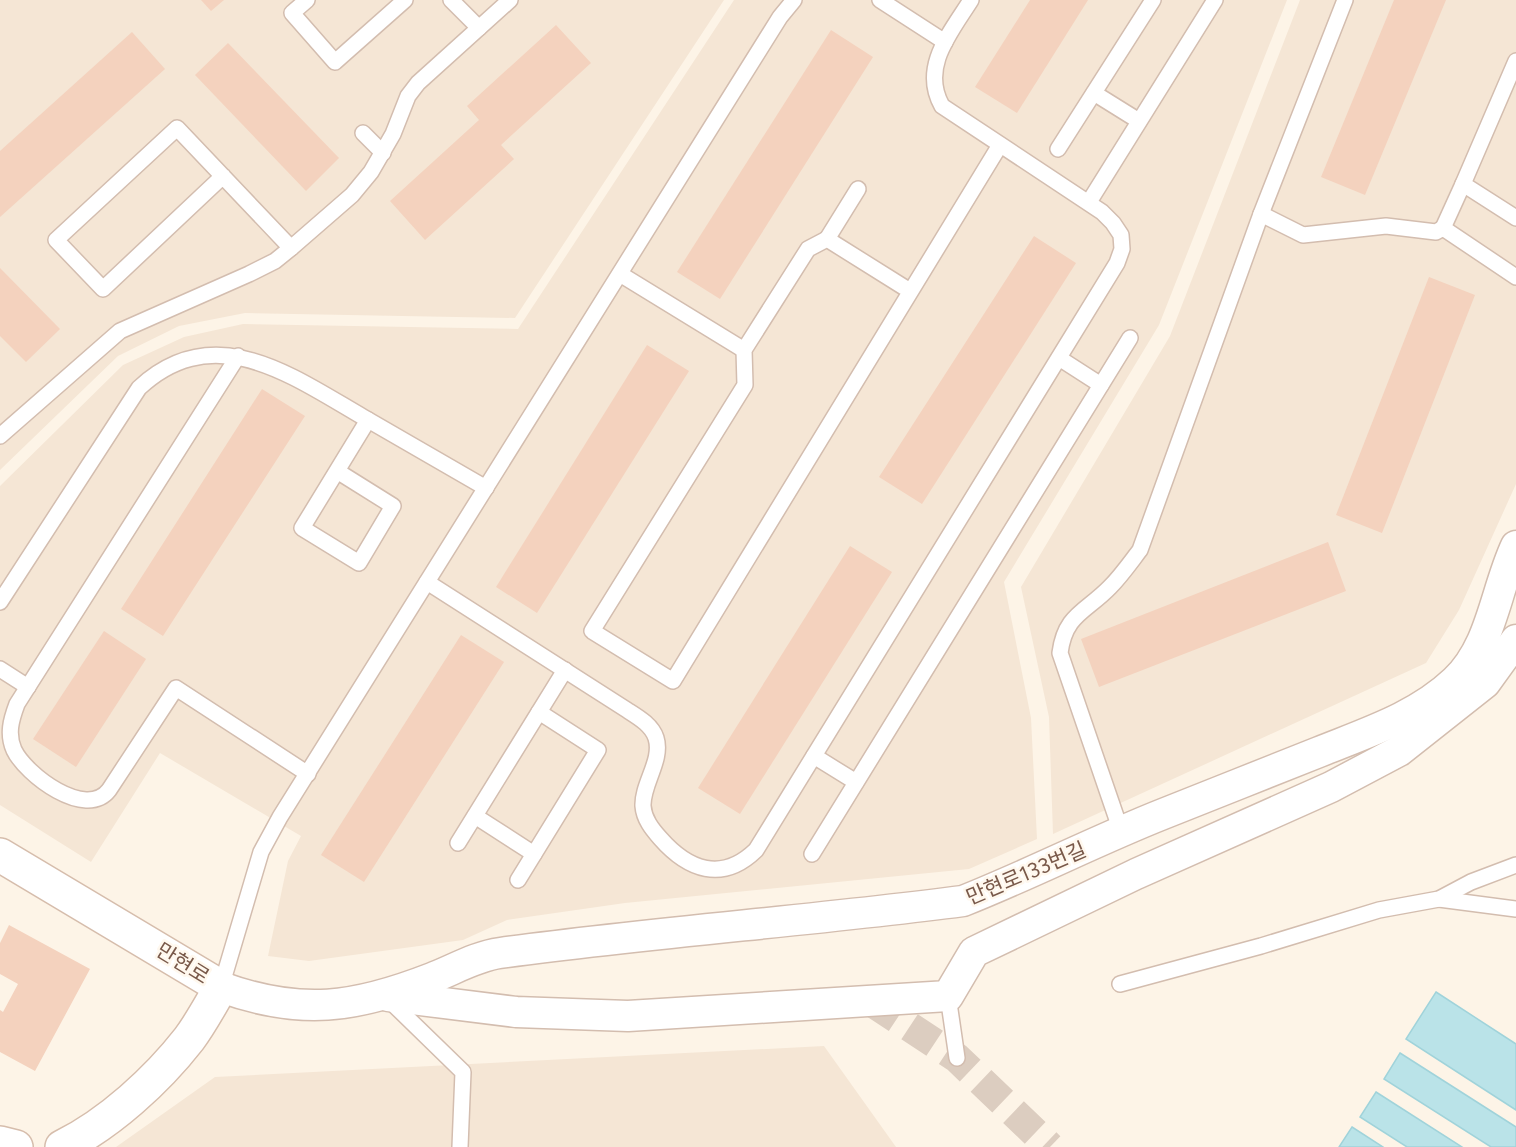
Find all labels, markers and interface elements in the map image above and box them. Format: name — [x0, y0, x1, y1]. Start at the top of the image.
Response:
street label: 만현로133번길 — [962, 836, 1090, 910]
street label: 만현로 — [152, 937, 214, 989]

